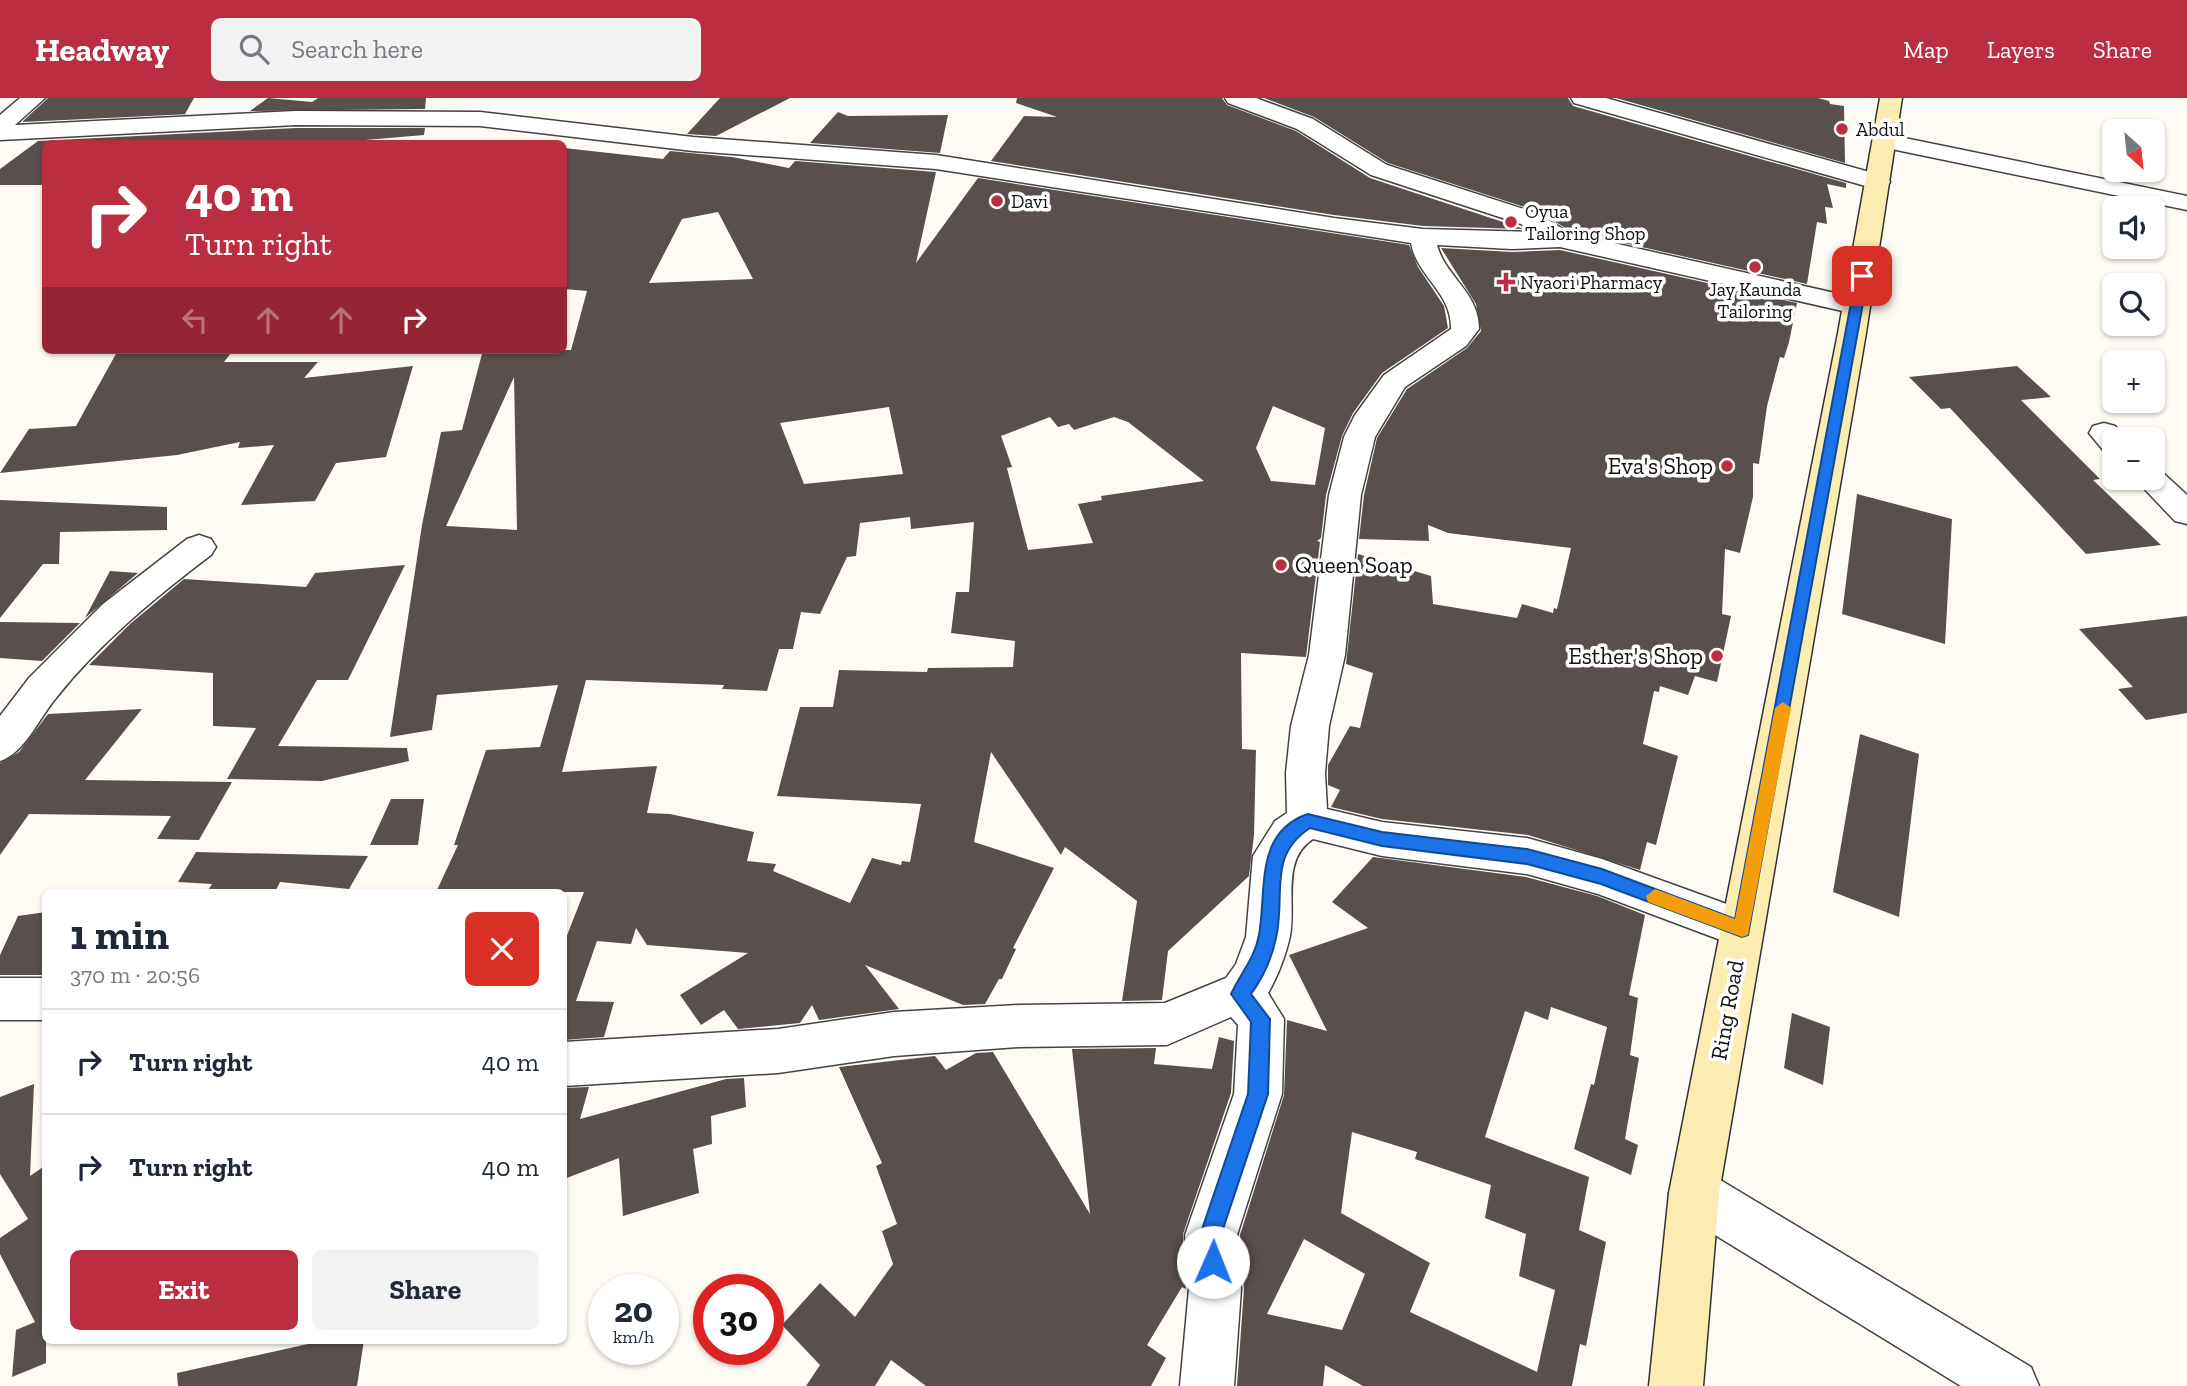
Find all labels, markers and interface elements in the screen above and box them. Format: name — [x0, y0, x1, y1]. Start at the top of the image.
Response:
search box — [211, 18, 701, 81]
text: Headway — [35, 30, 169, 69]
icon: search — [235, 30, 273, 68]
text: Search here — [291, 33, 423, 65]
text: Map — [1903, 35, 1949, 64]
text: Layers — [1987, 35, 2055, 64]
text: Share — [2093, 35, 2152, 64]
place label: Abdul — [1856, 118, 1905, 141]
north arrow — [2102, 119, 2165, 182]
map controls — [2102, 119, 2165, 490]
marker: Abdul — [1834, 121, 1850, 137]
text: 40 m — [185, 165, 293, 224]
icon: right — [70, 168, 161, 259]
place label: Davi — [1011, 190, 1048, 213]
marker: Davi — [989, 193, 1005, 209]
button: sound — [2102, 196, 2165, 259]
place label: Oyua Tailoring Shop — [1525, 200, 1645, 245]
marker: Oyua Tailoring Shop — [1503, 214, 1519, 230]
text: Turn right — [185, 225, 332, 263]
pin — [1832, 246, 1892, 306]
icon: arrive — [1843, 257, 1881, 295]
marker: Jay Kaunda Tailoring — [1747, 259, 1763, 275]
place label: Nyaori Pharmacy — [1520, 271, 1663, 294]
button: search — [2102, 273, 2165, 336]
marker: Nyaori Pharmacy — [1498, 274, 1514, 290]
place label: Jay Kaunda Tailoring — [1708, 278, 1802, 323]
icon: left — [176, 301, 214, 339]
icon: ahead — [249, 301, 287, 339]
icon: ahead — [322, 301, 360, 339]
icon: right — [395, 301, 433, 339]
button: + — [2102, 350, 2165, 413]
button: − — [2102, 427, 2165, 490]
place label: Eva's Shop — [1608, 452, 1713, 480]
marker: Eva's Shop — [1719, 458, 1735, 474]
place label: Queen Soap — [1295, 551, 1413, 579]
marker: Queen Soap — [1273, 557, 1289, 573]
place label: Esther's Shop — [1568, 642, 1703, 670]
marker: Esther's Shop — [1709, 648, 1725, 664]
text: 1 min — [70, 909, 169, 960]
button: close — [465, 912, 539, 986]
street label: Ring Road — [1704, 957, 1750, 1062]
text: 370 m · 20:56 — [70, 961, 200, 989]
icon: right — [70, 1043, 108, 1081]
text: Turn right — [129, 1046, 252, 1078]
text: 40 m — [482, 1046, 539, 1078]
icon: right — [70, 1148, 108, 1186]
text: Turn right — [129, 1151, 252, 1183]
text: 40 m — [482, 1151, 539, 1183]
position arrow — [1176, 1225, 1250, 1299]
button: Exit — [70, 1250, 298, 1330]
button: Share — [312, 1250, 539, 1330]
speed limit sign: 30 — [693, 1274, 784, 1365]
text: 20 — [614, 1289, 653, 1331]
text: km/h — [613, 1326, 654, 1348]

